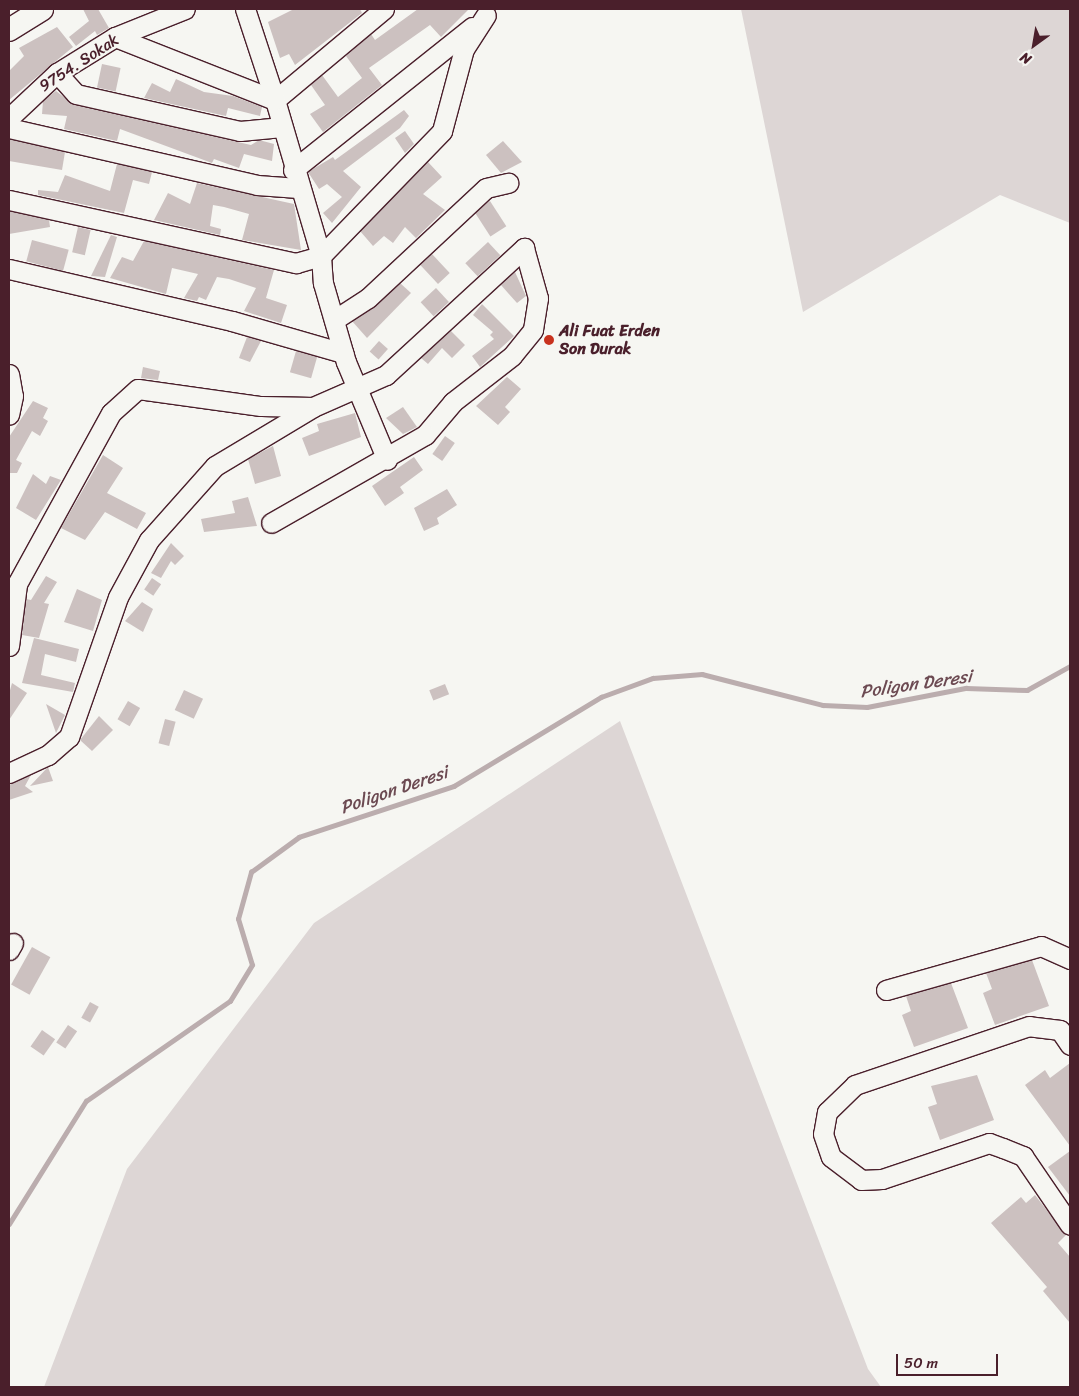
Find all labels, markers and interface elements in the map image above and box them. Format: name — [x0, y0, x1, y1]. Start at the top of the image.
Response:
north arrow — [1009, 20, 1059, 70]
street label: 9754. Sokak — [36, 30, 122, 96]
text: N — [1015, 45, 1037, 71]
place label: Ali Fuat Erden Son Durak — [559, 321, 660, 359]
marker: Ali Fuat Erden Son Durak — [543, 334, 555, 346]
water label: Poligon Deresi — [859, 665, 973, 703]
water label: Poligon Deresi — [337, 761, 451, 819]
scale bar — [899, 1344, 1002, 1376]
text: 50 m — [904, 1350, 938, 1376]

